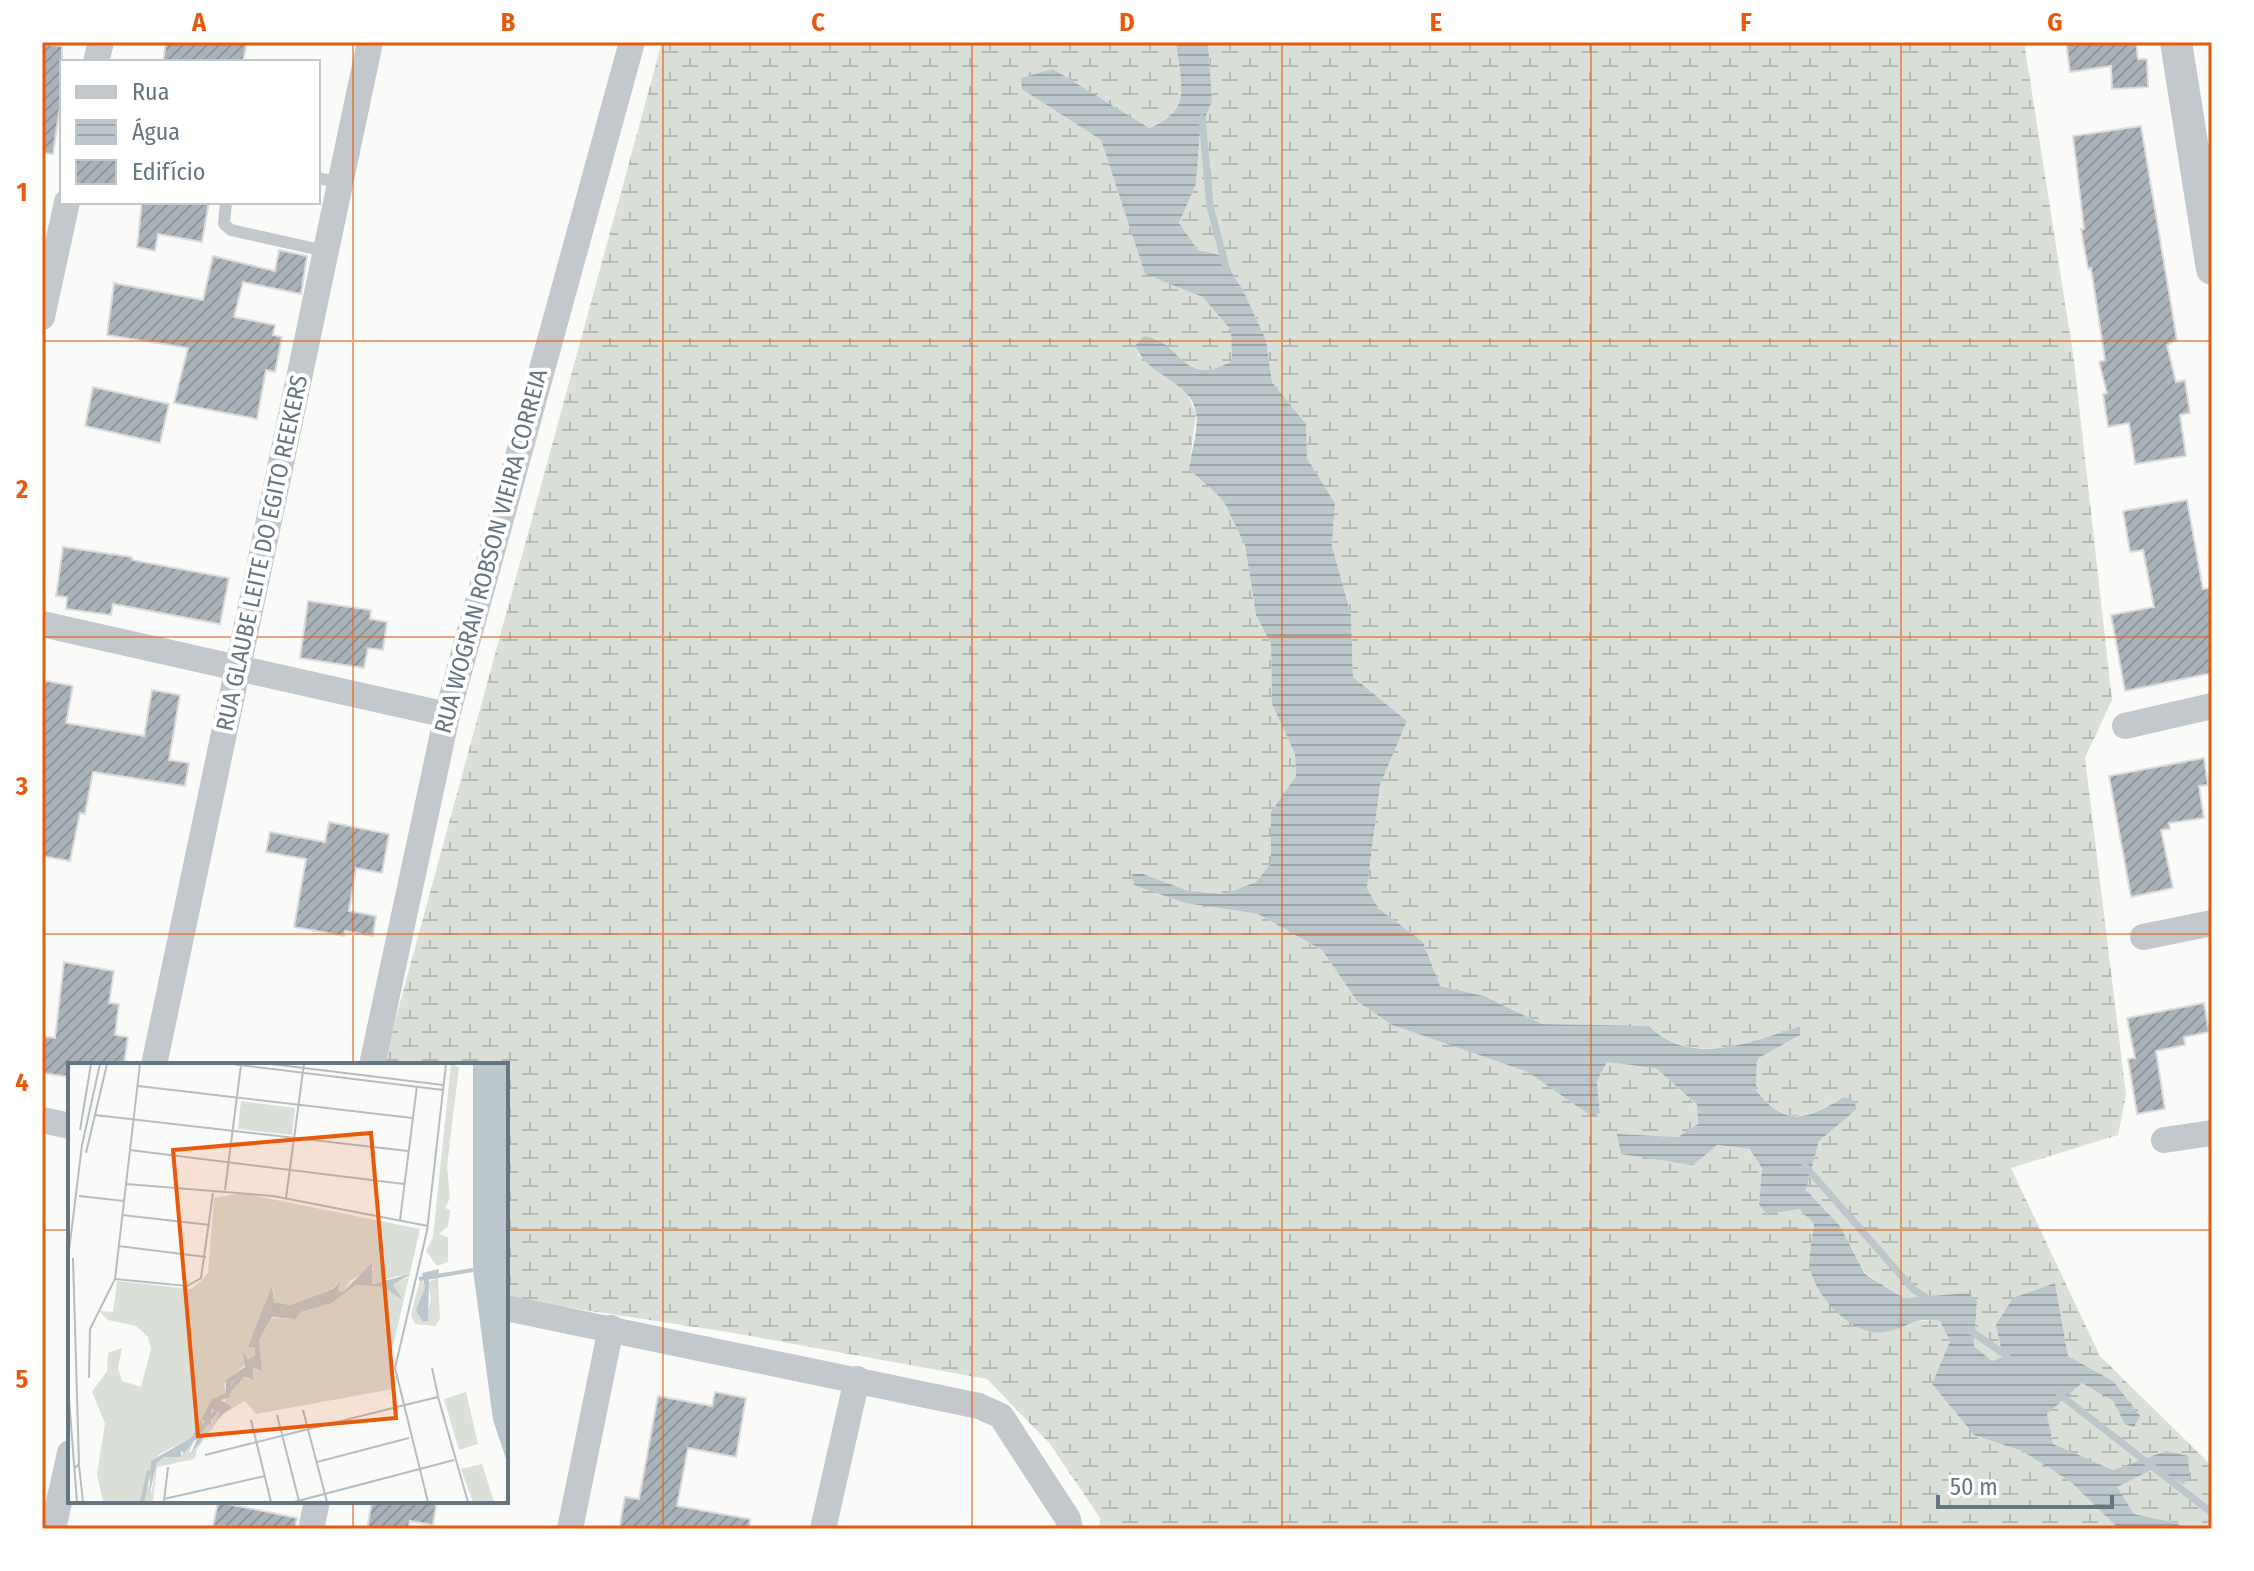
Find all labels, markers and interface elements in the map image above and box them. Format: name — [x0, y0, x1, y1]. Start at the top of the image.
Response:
text: A — [191, 7, 207, 38]
text: B — [501, 7, 516, 38]
text: C — [811, 7, 825, 38]
text: D — [1119, 7, 1135, 38]
text: E — [1430, 7, 1442, 38]
text: F — [1740, 7, 1752, 38]
text: G — [2047, 7, 2063, 38]
legend — [60, 60, 320, 204]
text: Rua — [132, 78, 169, 106]
text: Água — [132, 117, 180, 146]
text: Edifício — [132, 158, 205, 186]
text: 1 — [17, 177, 28, 208]
street label: RUA WOGRAN ROBSON VIEIRA CORREIA — [429, 365, 553, 736]
street label: RUA GLAUBE LEITE DO EGITO REEKERS — [211, 372, 313, 734]
text: 2 — [15, 474, 28, 505]
text: 3 — [15, 771, 28, 802]
inset map — [68, 1063, 508, 1503]
text: 4 — [15, 1067, 29, 1098]
text: 5 — [16, 1364, 29, 1395]
scale bar — [1938, 1459, 2112, 1509]
text: 50 m — [1950, 1473, 1998, 1501]

